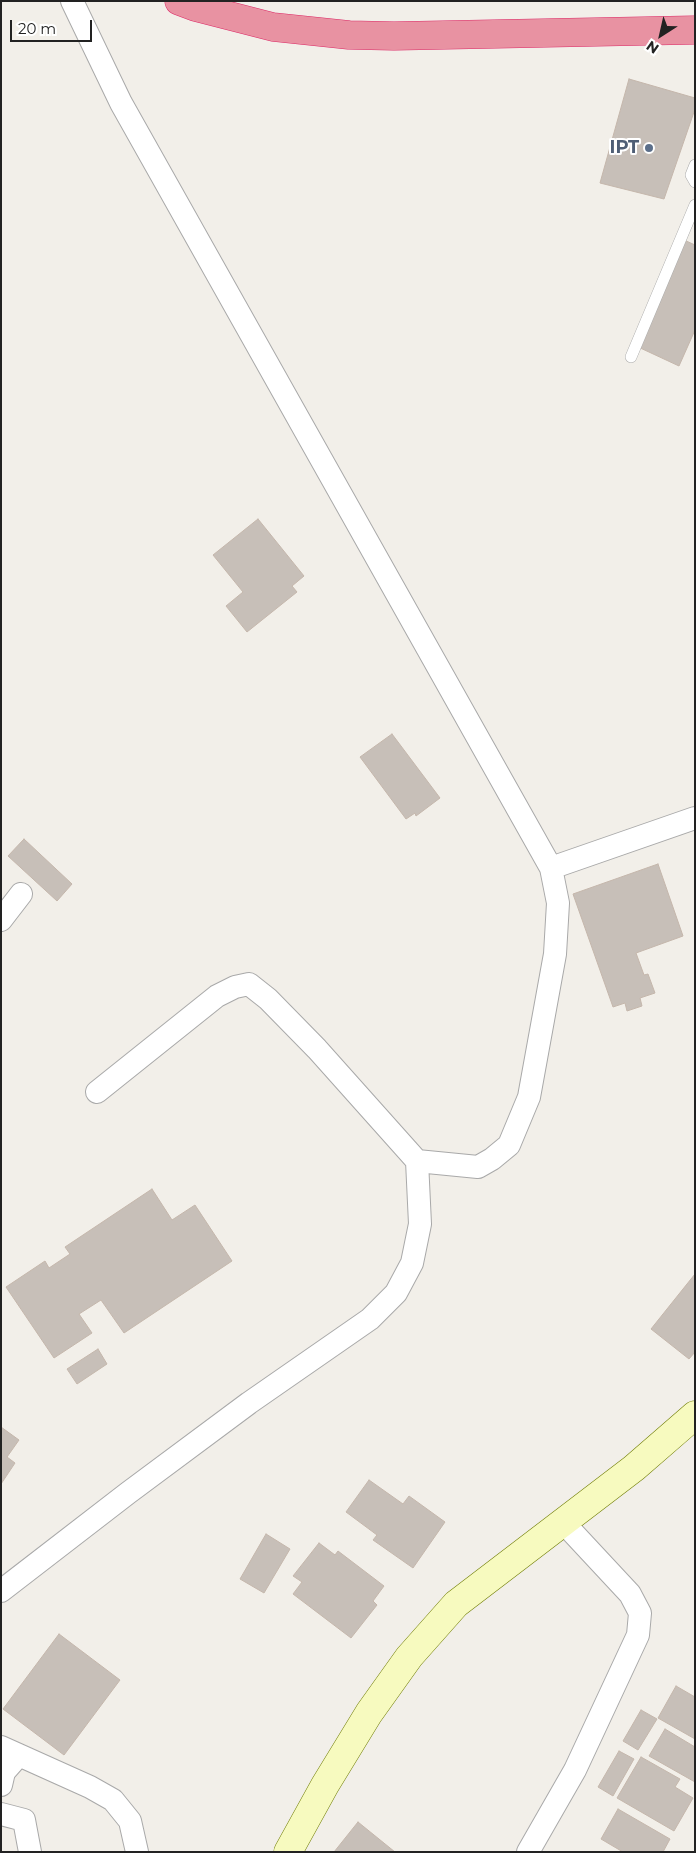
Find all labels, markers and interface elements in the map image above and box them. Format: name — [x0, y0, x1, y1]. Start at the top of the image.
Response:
scale bar — [12, 10, 95, 42]
north arrow — [636, 10, 686, 60]
text: 20 m — [18, 19, 56, 38]
text: N — [643, 37, 662, 58]
place label: IPT — [609, 137, 639, 159]
marker: IPT — [643, 142, 655, 154]

